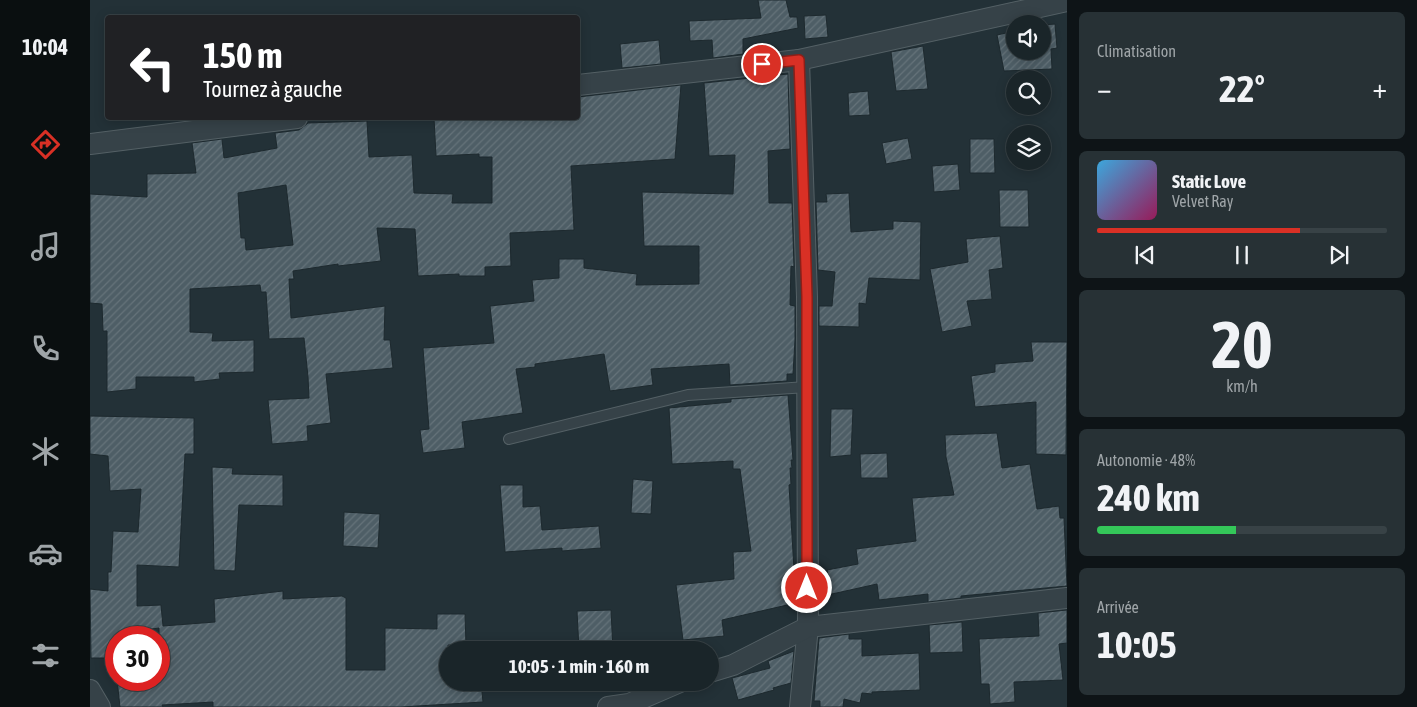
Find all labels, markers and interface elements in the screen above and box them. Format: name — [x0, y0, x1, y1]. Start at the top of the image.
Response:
map controls — [1006, 15, 1051, 170]
button: sound — [1006, 15, 1051, 60]
text: 10:04 — [22, 34, 68, 60]
icon: left — [120, 35, 185, 100]
text: 150 m — [203, 35, 282, 75]
text: Climatisation — [1097, 42, 1176, 60]
pin — [741, 43, 783, 85]
icon: arrive — [748, 50, 776, 78]
text: 22° — [1219, 67, 1265, 110]
button: search — [1006, 70, 1051, 115]
text: − — [1097, 72, 1112, 104]
text: + — [1372, 72, 1387, 104]
text: Tournez à gauche — [203, 76, 342, 102]
button: layers — [1006, 125, 1051, 170]
icon: directions — [28, 127, 63, 162]
text: Static Love — [1172, 170, 1246, 192]
text: Velvet Ray — [1172, 192, 1233, 210]
icon: music — [28, 229, 63, 264]
icon: previous — [1131, 241, 1159, 269]
icon: pause — [1228, 241, 1256, 269]
icon: next — [1325, 241, 1353, 269]
text: 20 — [1211, 307, 1273, 382]
icon: phone — [28, 331, 63, 366]
text: km/h — [1226, 377, 1258, 395]
icon: climate — [28, 434, 63, 469]
text: Autonomie · 48% — [1097, 451, 1195, 469]
text: 240 km — [1097, 476, 1200, 519]
icon: car — [28, 536, 63, 571]
position arrow — [780, 561, 832, 613]
text: Arrivée — [1097, 598, 1139, 616]
text: 10:05 — [1097, 623, 1177, 666]
speed limit sign: 30 — [105, 626, 170, 691]
icon: filters — [28, 638, 63, 673]
text: 10:05 · 1 min · 160 m — [509, 655, 649, 677]

